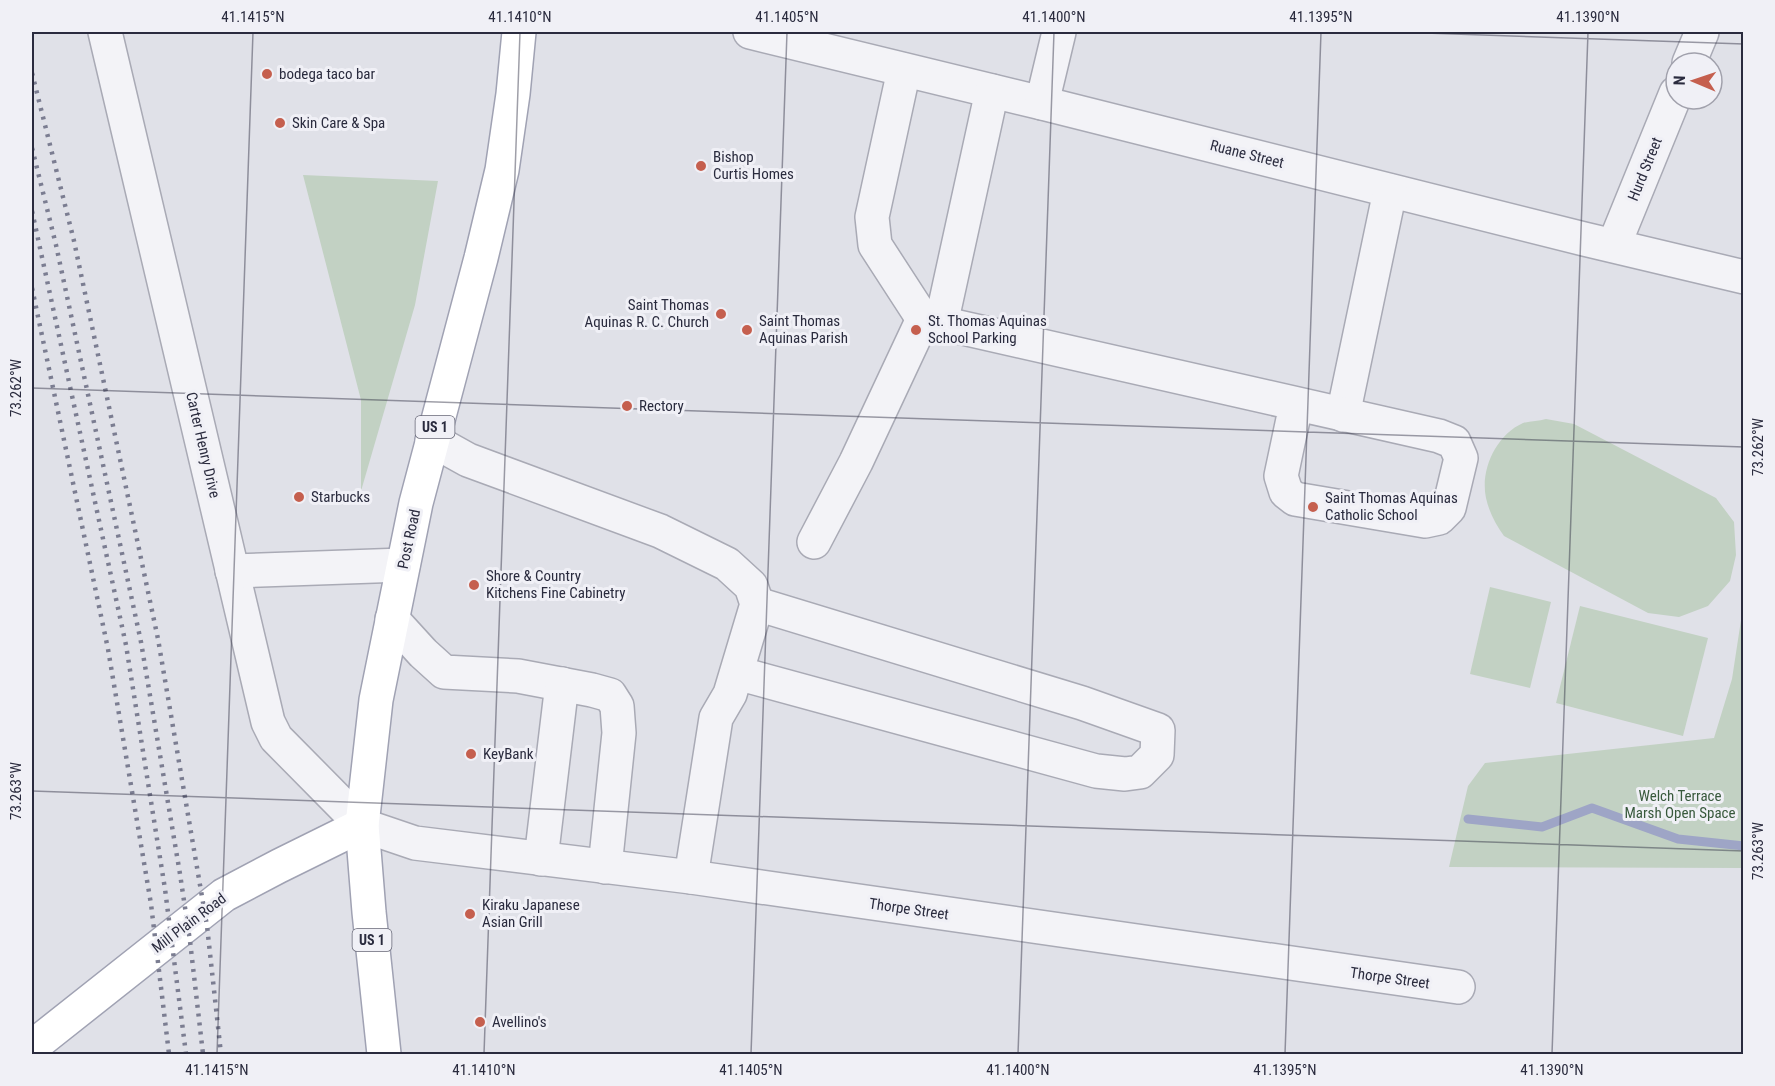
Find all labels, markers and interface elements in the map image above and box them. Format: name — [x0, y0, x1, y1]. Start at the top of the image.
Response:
text: 41.1415°N — [221, 8, 285, 26]
text: 41.1410°N — [488, 8, 552, 26]
text: 41.1405°N — [755, 8, 819, 26]
text: 41.1400°N — [1022, 8, 1086, 26]
text: 41.1395°N — [1289, 8, 1353, 26]
text: 41.1390°N — [1556, 8, 1620, 26]
north arrow — [1664, 51, 1724, 111]
place label: bodega taco bar — [279, 65, 376, 83]
marker: bodega taco bar — [260, 67, 274, 81]
text: N — [1670, 75, 1689, 86]
place label: Skin Care & Spa — [292, 114, 385, 132]
marker: Skin Care & Spa — [273, 116, 287, 130]
street label: Hurd Street — [1624, 135, 1666, 203]
street label: Ruane Street — [1208, 136, 1286, 172]
place label: Bishop Curtis Homes — [713, 148, 794, 183]
marker: Bishop Curtis Homes — [694, 159, 708, 173]
place label: Saint Thomas Aquinas R. C. Church — [585, 296, 709, 331]
marker: Saint Thomas Aquinas R. C. Church — [714, 307, 728, 321]
place label: Saint Thomas Aquinas Parish — [759, 312, 848, 347]
place label: St. Thomas Aquinas School Parking — [928, 312, 1047, 347]
marker: Saint Thomas Aquinas Parish — [740, 323, 754, 337]
marker: St. Thomas Aquinas School Parking — [909, 323, 923, 337]
text: 73.262°W — [7, 358, 25, 417]
street label: Carter Henry Drive — [182, 390, 224, 500]
place label: Rectory — [639, 397, 684, 415]
marker: Rectory — [620, 399, 634, 413]
road number: US 1 — [416, 416, 454, 438]
text: 73.262°W — [1749, 417, 1767, 476]
place label: Starbucks — [311, 488, 370, 506]
place label: Saint Thomas Aquinas Catholic School — [1325, 489, 1458, 524]
marker: Starbucks — [292, 490, 306, 504]
marker: Saint Thomas Aquinas Catholic School — [1306, 500, 1320, 514]
street label: Post Road — [394, 507, 424, 571]
place label: Shore & Country Kitchens Fine Cabinetry — [486, 567, 625, 602]
marker: Shore & Country Kitchens Fine Cabinetry — [467, 578, 481, 592]
place label: KeyBank — [483, 745, 534, 763]
marker: KeyBank — [464, 747, 478, 761]
text: 73.263°W — [7, 761, 25, 820]
park label: Welch Terrace Marsh Open Space — [1624, 787, 1736, 822]
text: 73.263°W — [1749, 821, 1767, 880]
street label: Mill Plain Road — [148, 889, 230, 957]
street label: Thorpe Street — [868, 895, 950, 923]
place label: Kiraku Japanese Asian Grill — [482, 896, 580, 931]
marker: Kiraku Japanese Asian Grill — [463, 907, 477, 921]
road number: US 1 — [352, 929, 392, 951]
street label: Thorpe Street — [1349, 964, 1431, 992]
place label: Avellino's — [492, 1013, 547, 1031]
marker: Avellino's — [473, 1015, 487, 1029]
text: 41.1415°N — [185, 1061, 249, 1079]
text: 41.1410°N — [452, 1061, 516, 1079]
text: 41.1405°N — [719, 1061, 783, 1079]
text: 41.1400°N — [986, 1061, 1050, 1079]
text: 41.1395°N — [1253, 1061, 1317, 1079]
text: 41.1390°N — [1520, 1061, 1584, 1079]

